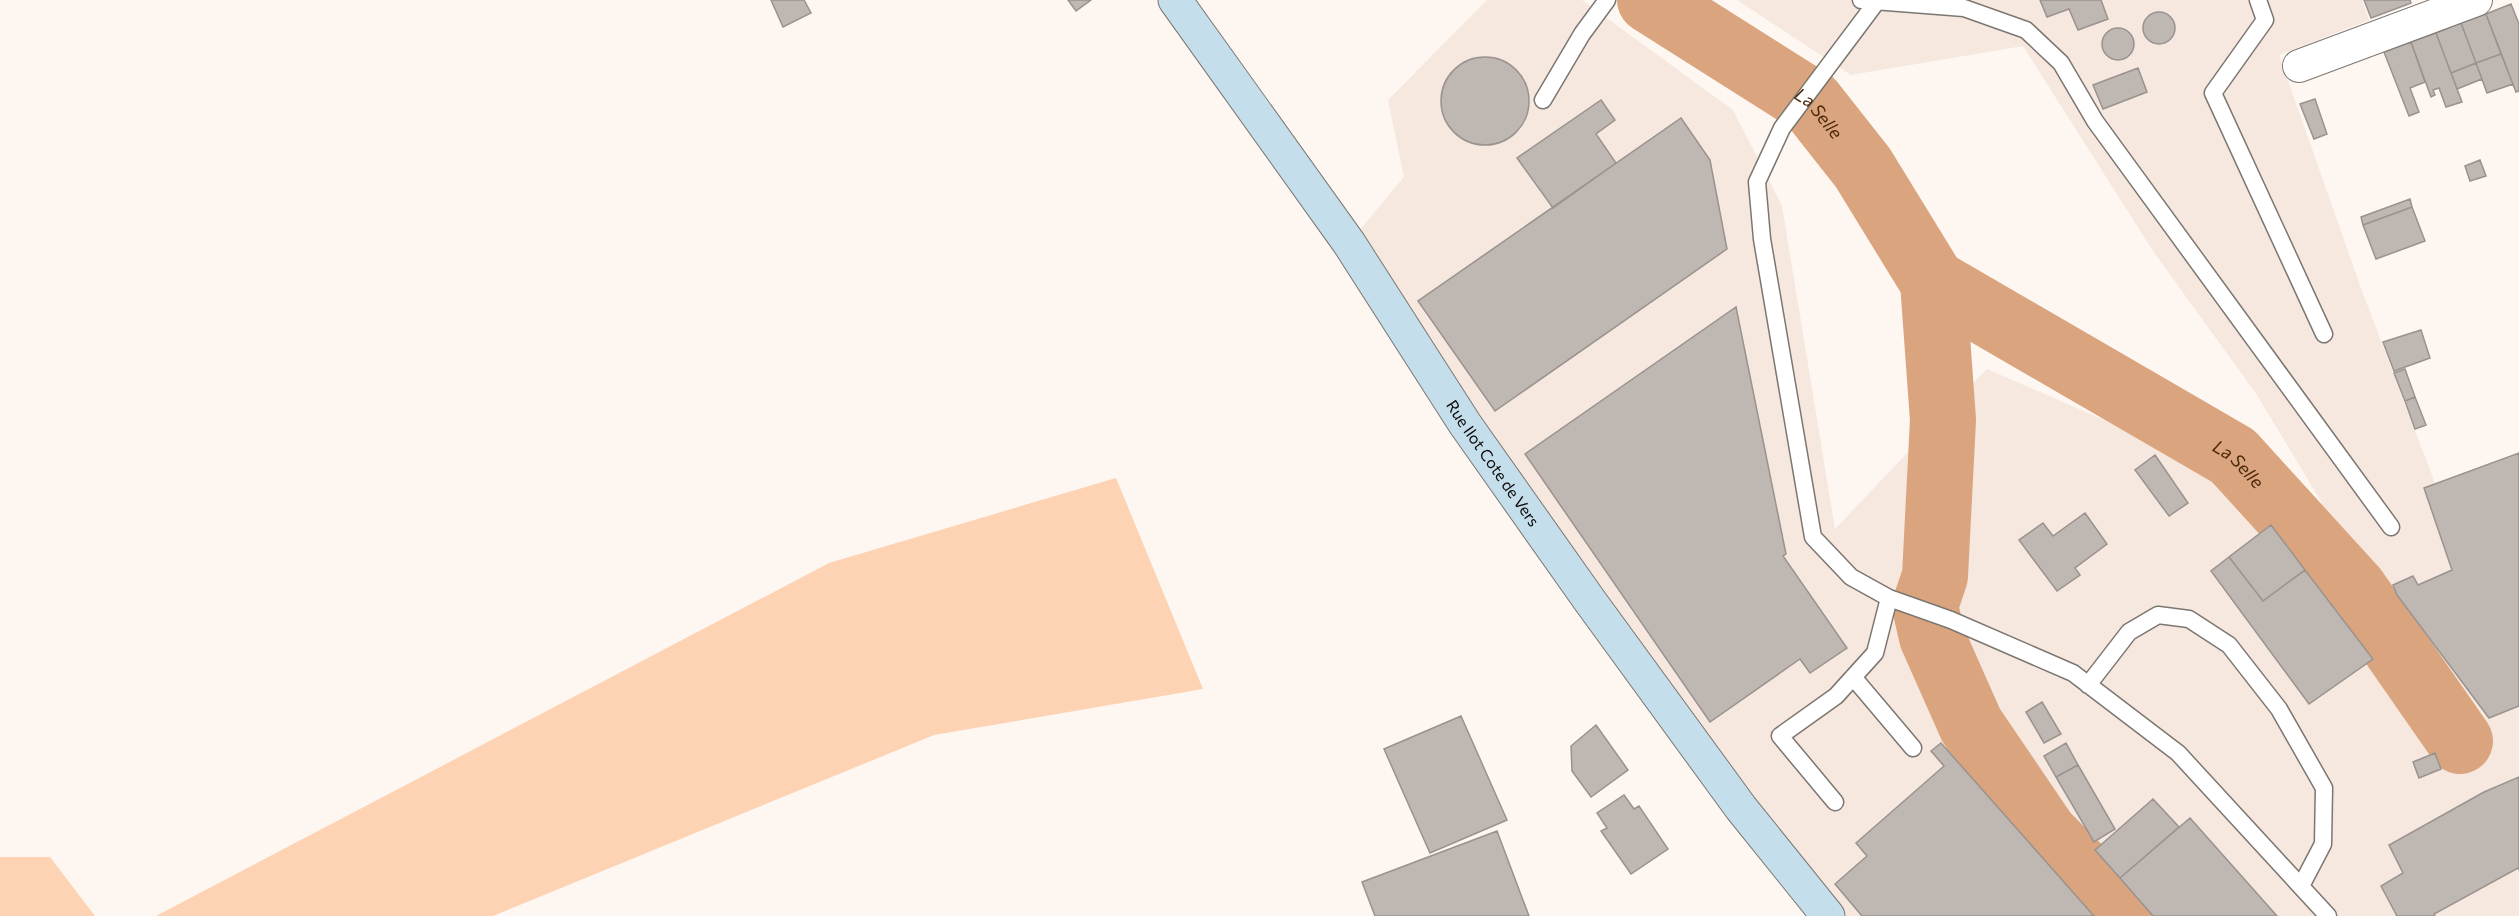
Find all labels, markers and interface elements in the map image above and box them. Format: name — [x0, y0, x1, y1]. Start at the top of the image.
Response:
water label: La Selle — [1791, 82, 1848, 143]
street label: Rue Ilot Cote de Vers — [1443, 396, 1544, 530]
water label: La Selle — [2209, 435, 2269, 493]

